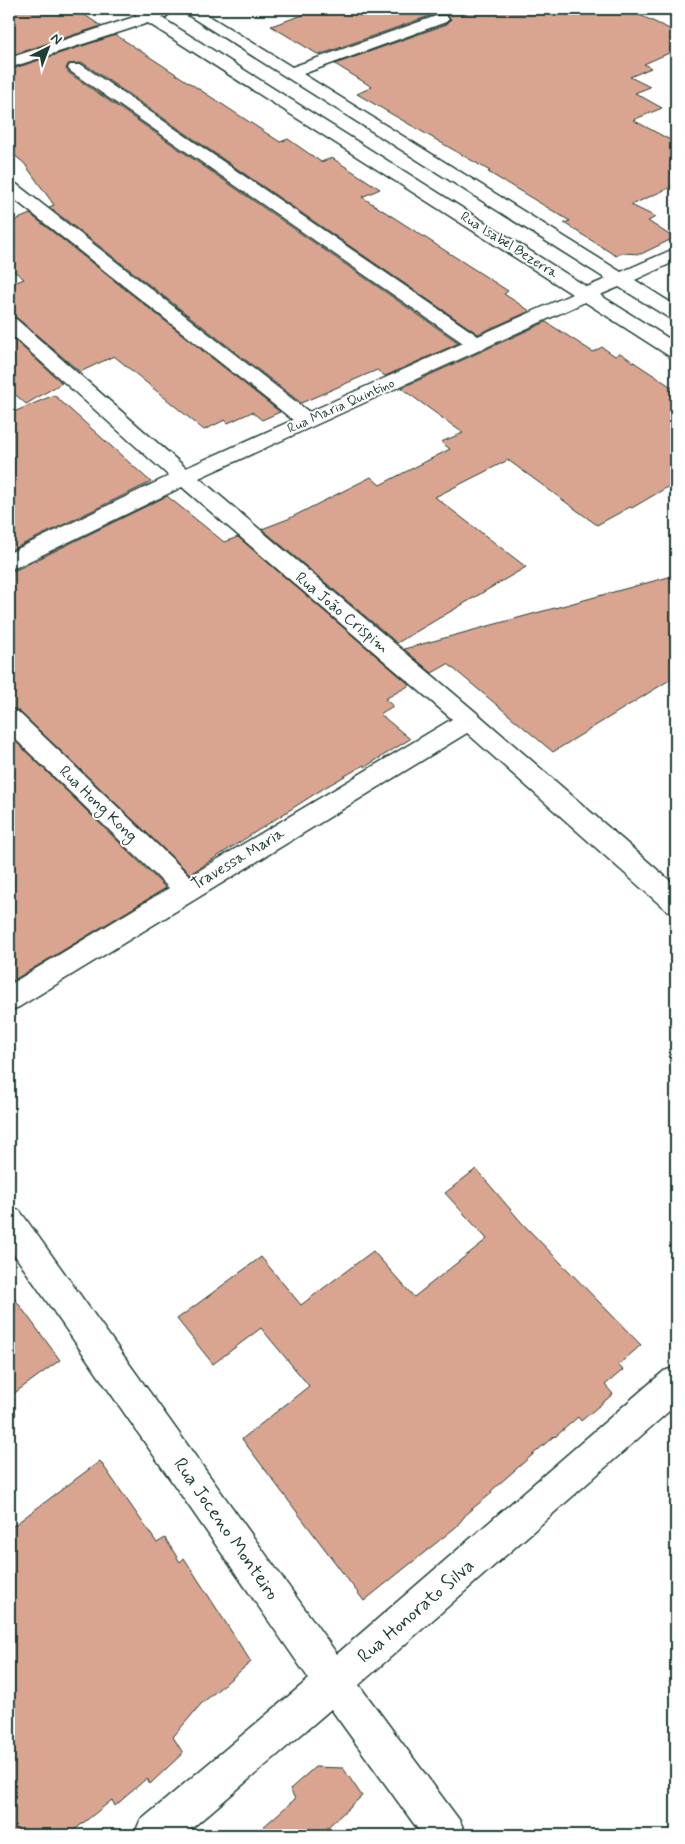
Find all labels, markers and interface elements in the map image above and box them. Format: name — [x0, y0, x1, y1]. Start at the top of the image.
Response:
north arrow — [22, 22, 72, 72]
text: N — [47, 29, 66, 49]
street label: Rua Isabel Bezerra — [457, 208, 562, 283]
street label: Rua Maria Quintino — [284, 374, 398, 438]
street label: Rua João Crispim — [291, 568, 393, 658]
street label: Rua Hong Kong — [54, 761, 142, 847]
street label: Travessa Maria — [188, 823, 289, 895]
street label: Rua Joceno Monteiro — [167, 1453, 285, 1605]
street label: Rua Honorato Silva — [352, 1553, 480, 1669]

